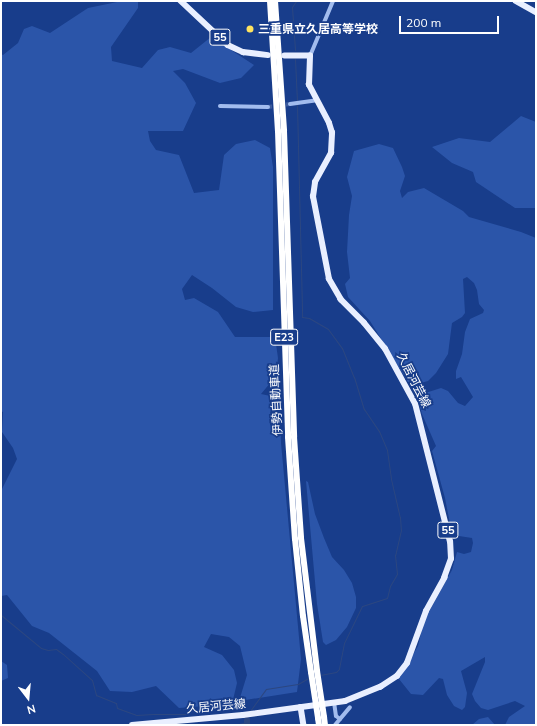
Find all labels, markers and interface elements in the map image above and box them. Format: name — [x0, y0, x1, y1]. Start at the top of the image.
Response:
scale bar — [401, 8, 501, 34]
text: 200 m — [406, 15, 441, 30]
place label: 三重県立久居高等学校 — [258, 22, 378, 36]
marker: 三重県立久居高等学校 — [245, 24, 255, 34]
road number: 55 — [209, 28, 231, 46]
road number: E23 — [270, 328, 298, 346]
street label: 久居河芸線 — [394, 350, 434, 410]
street label: 伊勢自動車道 — [267, 364, 285, 436]
road number: 55 — [437, 521, 459, 539]
north arrow — [8, 678, 48, 718]
street label: 久居河芸線 — [185, 696, 247, 716]
text: N — [25, 702, 37, 717]

